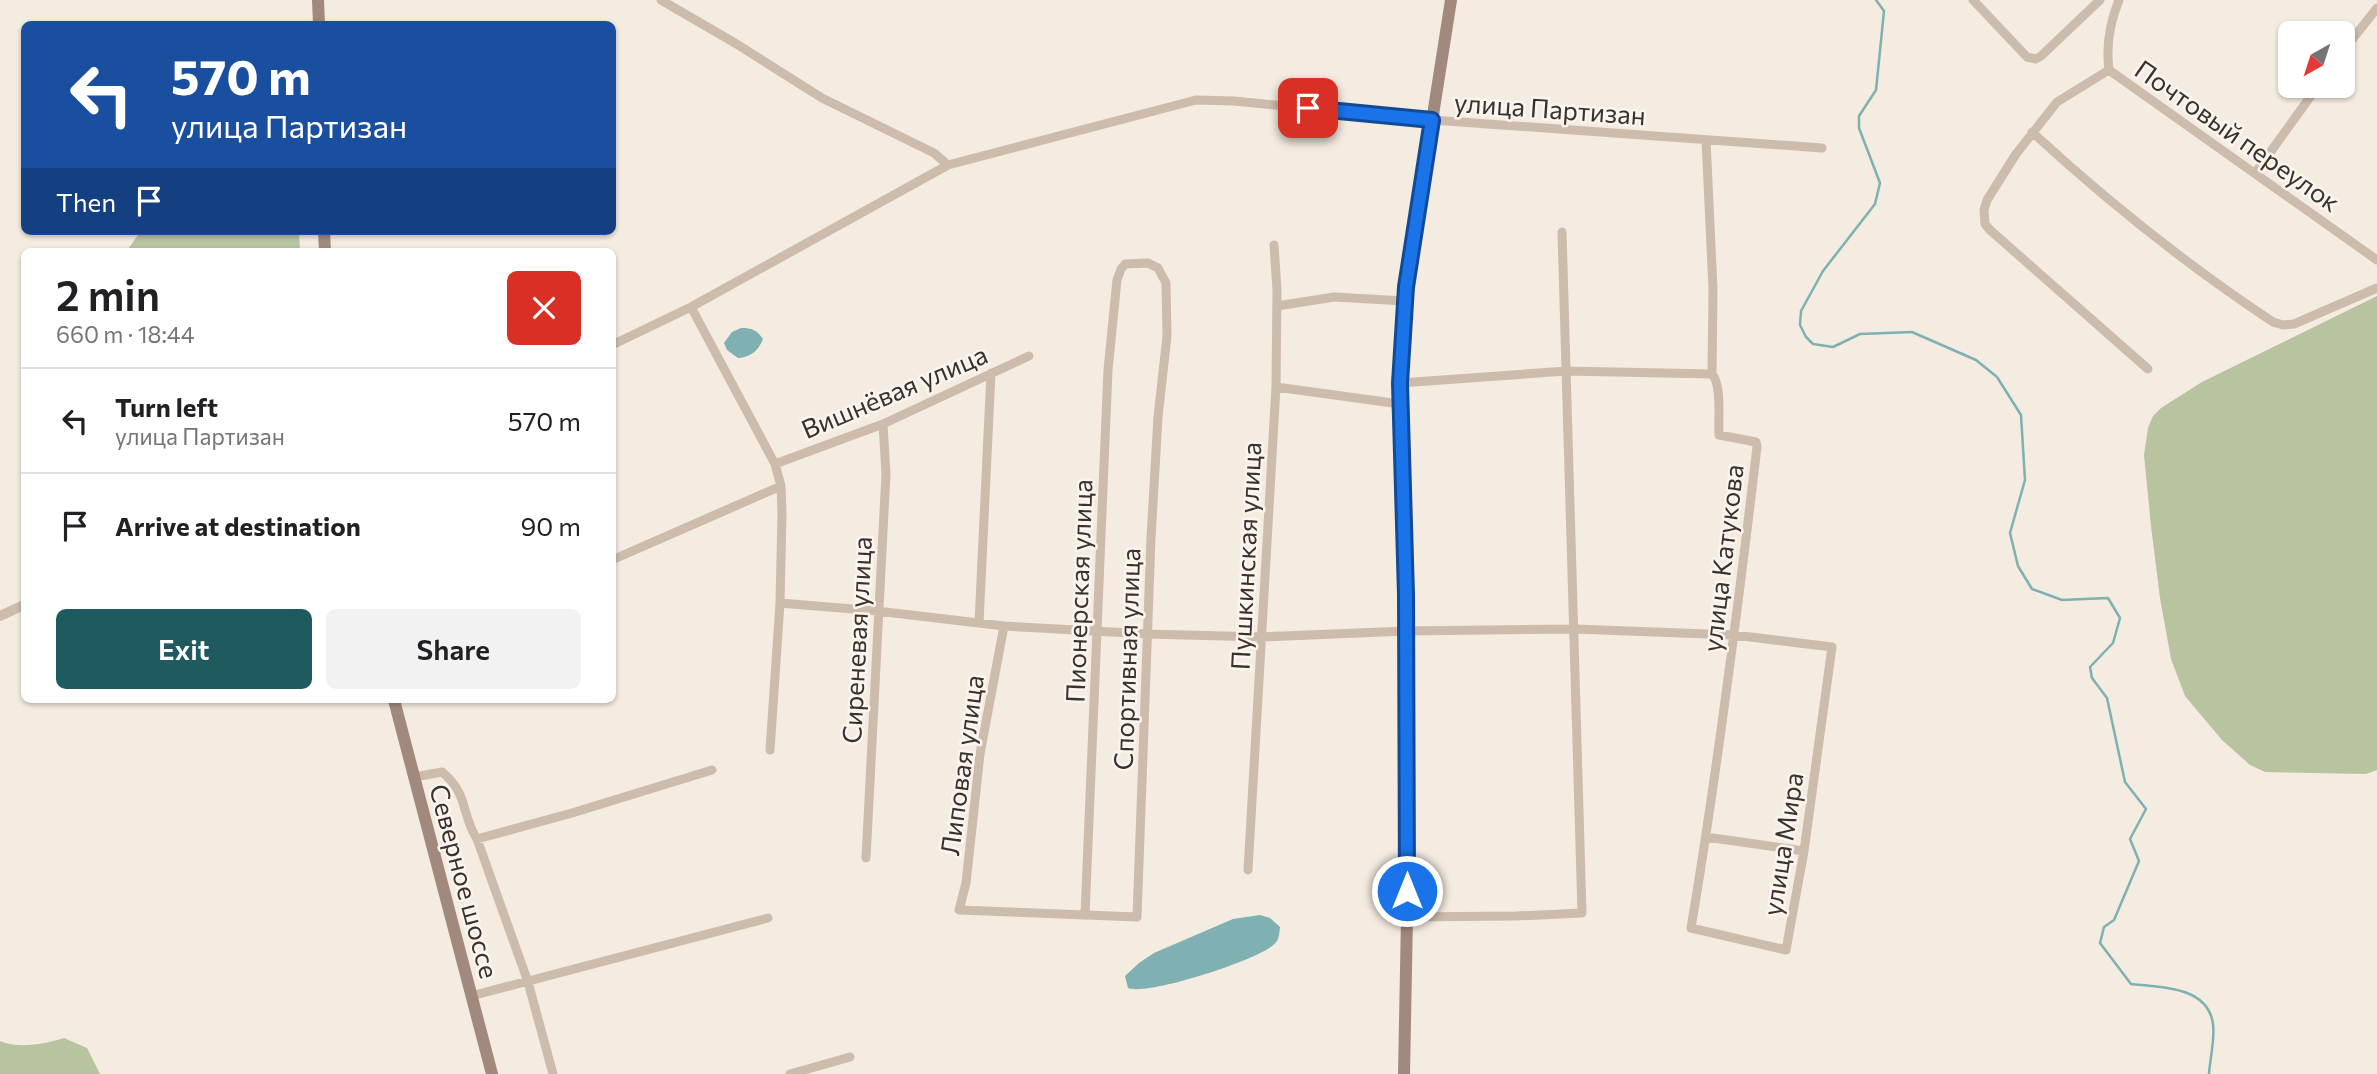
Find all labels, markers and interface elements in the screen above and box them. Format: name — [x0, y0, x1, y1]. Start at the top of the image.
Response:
north arrow — [2278, 21, 2356, 98]
map controls — [2278, 21, 2355, 98]
text: 570 m — [171, 45, 311, 105]
icon: left — [56, 49, 147, 140]
street label: Почтовый переулок — [2130, 53, 2346, 217]
pin — [1278, 78, 1338, 138]
street label: улица Партизан — [1453, 86, 1647, 130]
icon: arrive — [1289, 89, 1327, 127]
text: улица Партизан — [171, 105, 407, 145]
icon: arrive — [130, 182, 168, 220]
text: Then — [56, 186, 116, 217]
text: 2 min — [56, 268, 160, 320]
button: close — [507, 271, 581, 345]
text: 660 m · 18:44 — [56, 320, 194, 348]
street label: Вишнёвая улица — [796, 338, 992, 444]
text: Turn left — [115, 391, 218, 422]
icon: left — [56, 402, 94, 440]
text: 570 m — [508, 405, 581, 436]
text: улица Партизан — [115, 422, 285, 450]
street label: Пушкинская улица — [1224, 441, 1266, 671]
street label: улица Катукова — [1695, 462, 1749, 654]
street label: Пионерская улица — [1059, 479, 1097, 703]
icon: arrive — [56, 507, 94, 545]
text: Arrive at destination — [115, 510, 361, 541]
text: 90 m — [521, 510, 581, 541]
street label: Сиреневая улица — [835, 536, 877, 744]
street label: Спортивная улица — [1107, 547, 1145, 771]
button: Exit — [56, 609, 312, 689]
button: Share — [326, 609, 581, 689]
street label: Липовая улица — [933, 673, 989, 857]
street label: улица Мира — [1755, 770, 1809, 918]
street label: Северное шоссе — [424, 780, 506, 982]
position arrow — [1370, 854, 1444, 928]

